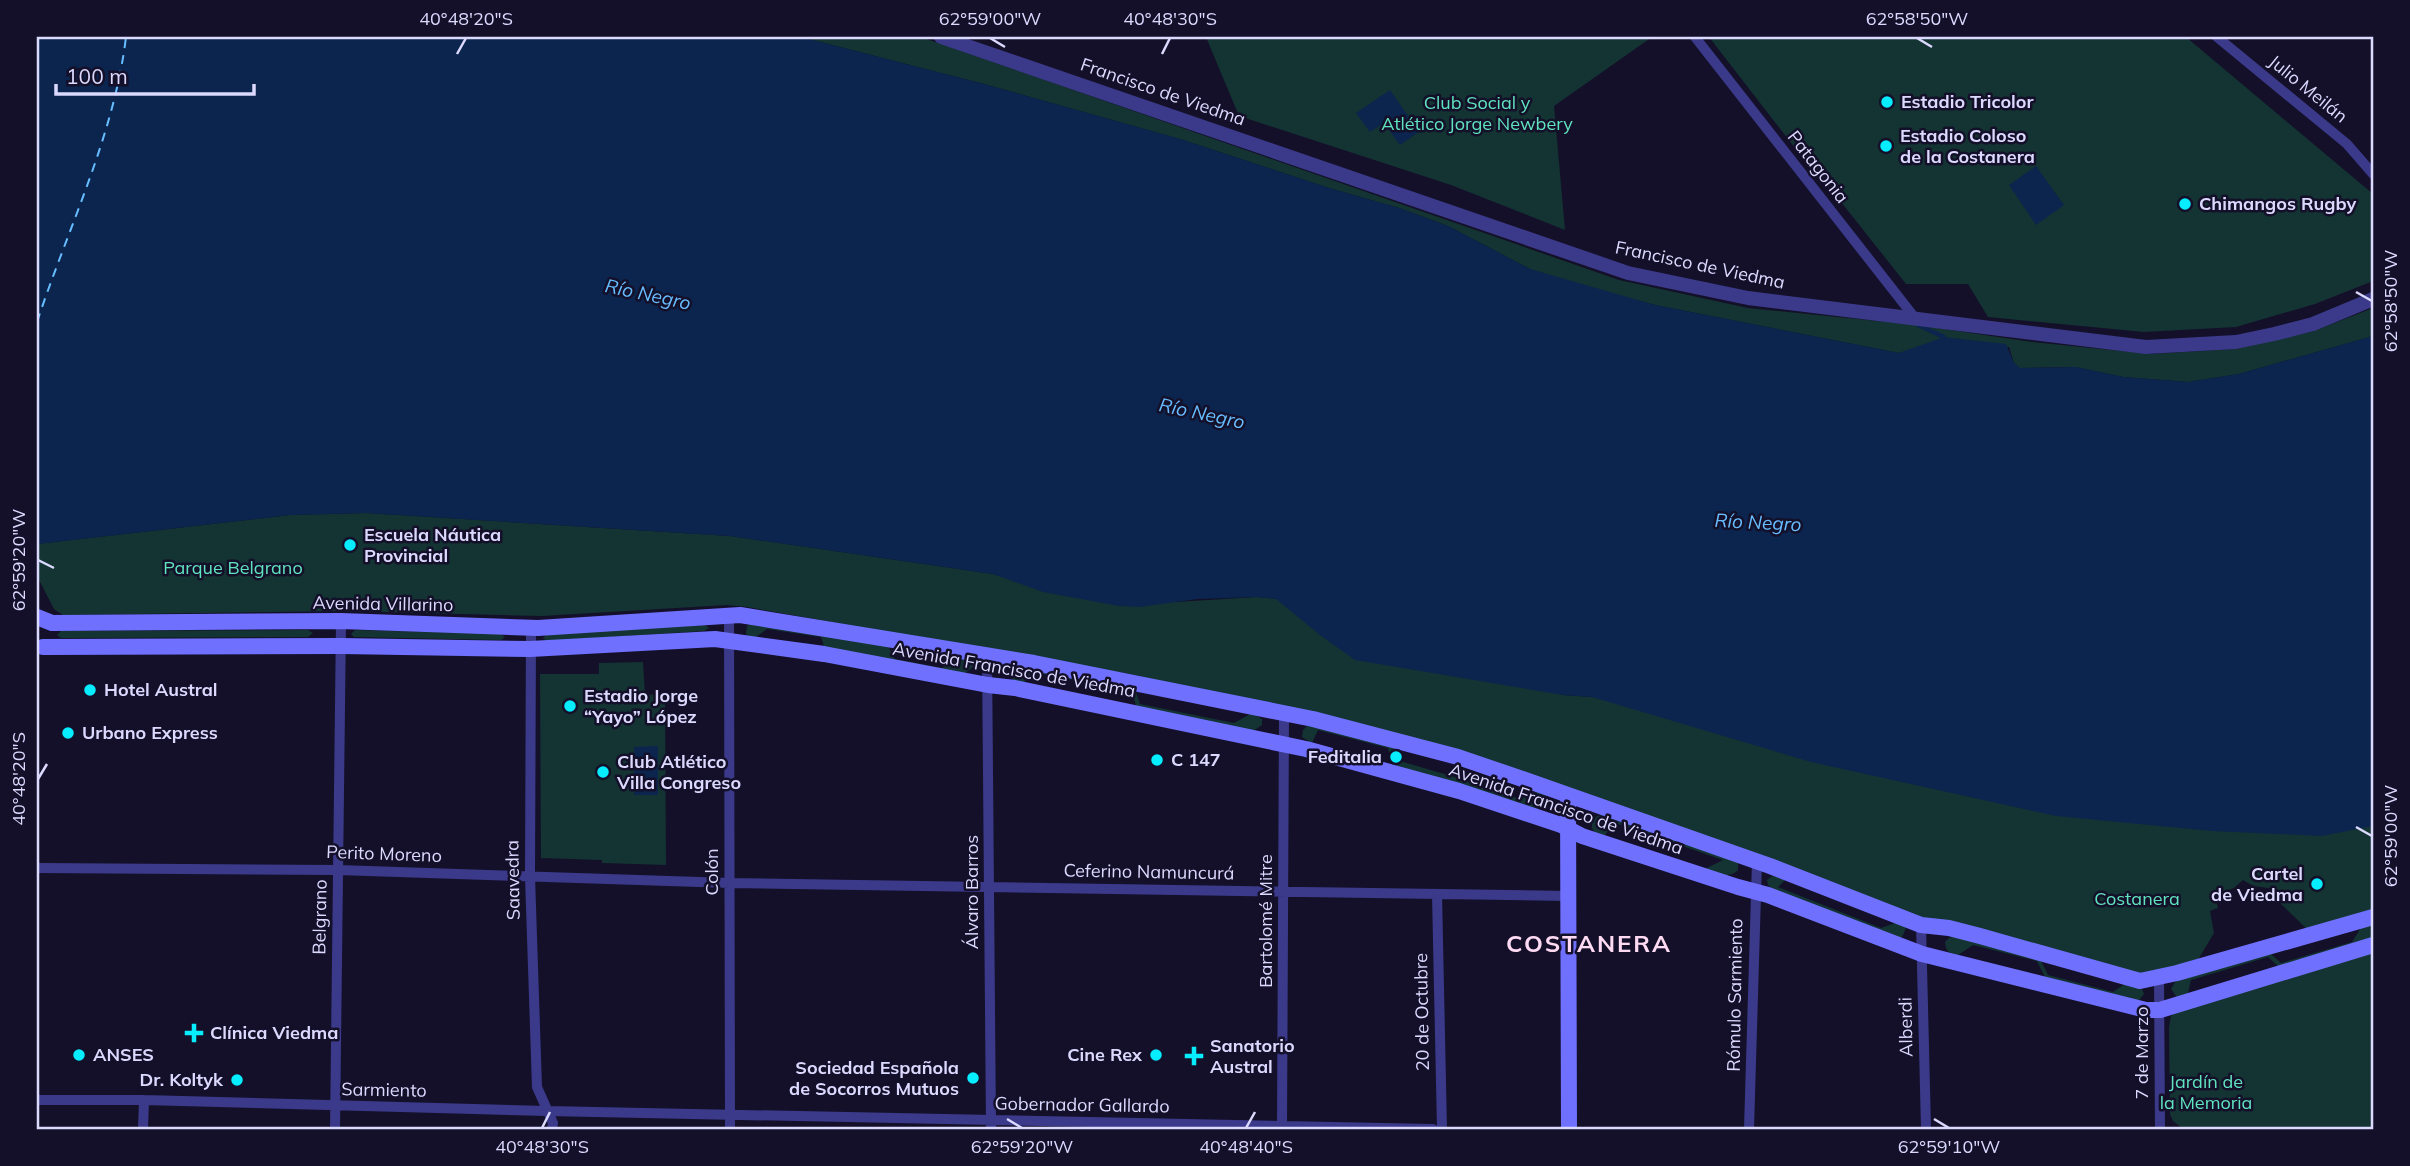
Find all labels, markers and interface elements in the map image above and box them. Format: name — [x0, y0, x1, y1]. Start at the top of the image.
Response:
text: 40°48'20"S — [419, 7, 513, 30]
text: 62°59'00"W — [939, 7, 1041, 30]
text: 40°48'30"S — [1123, 7, 1217, 30]
text: 62°58'50"W — [1866, 7, 1968, 30]
street label: Julio Meilán — [2264, 50, 2352, 127]
scale bar — [56, 52, 254, 96]
street label: Francisco de Viedma — [1078, 53, 1249, 131]
text: 100 m — [66, 63, 128, 89]
place label: Estadio Tricolor — [1901, 90, 2034, 113]
park label: Club Social y Atlético Jorge Newbery — [1381, 91, 1573, 135]
marker: Estadio Tricolor — [1879, 94, 1895, 110]
place label: Estadio Coloso de la Costanera — [1900, 124, 2035, 168]
street label: Patagonia — [1783, 126, 1854, 208]
marker: Estadio Coloso de la Costanera — [1878, 138, 1894, 154]
place label: Chimangos Rugby — [2199, 192, 2356, 215]
marker: Chimangos Rugby — [2177, 196, 2193, 212]
street label: Francisco de Viedma — [1613, 235, 1787, 294]
text: 62°58'50"W — [2379, 250, 2402, 352]
water label: Río Negro — [603, 273, 693, 315]
water label: Río Negro — [1157, 392, 1247, 434]
water label: Río Negro — [1714, 508, 1802, 536]
text: 62°59'20"W — [7, 509, 30, 611]
place label: Escuela Náutica Provincial — [364, 523, 501, 567]
marker: Escuela Náutica Provincial — [342, 537, 358, 553]
park label: Parque Belgrano — [163, 556, 303, 579]
street label: Avenida Villarino — [312, 591, 454, 616]
street label: Avenida Francisco de Viedma — [891, 637, 1137, 702]
place label: Hotel Austral — [104, 678, 218, 701]
marker: Hotel Austral — [82, 682, 98, 698]
place label: Estadio Jorge “Yayo” López — [584, 684, 698, 728]
marker: Estadio Jorge “Yayo” López — [562, 698, 578, 714]
place label: Urbano Express — [82, 721, 218, 744]
marker: Urbano Express — [60, 725, 76, 741]
text: 40°48'20"S — [7, 732, 30, 826]
place label: Feditalia — [1308, 745, 1382, 768]
place label: C 147 — [1171, 748, 1221, 771]
marker: Feditalia — [1388, 749, 1404, 765]
place label: Club Atlético Villa Congreso — [616, 750, 741, 794]
marker: C 147 — [1149, 752, 1165, 768]
street label: Avenida Francisco de Viedma — [1446, 758, 1686, 859]
marker: Club Atlético Villa Congreso — [595, 764, 611, 780]
text: 62°59'00"W — [2379, 785, 2402, 887]
street label: Álvaro Barros — [960, 835, 983, 949]
street label: Perito Moreno — [326, 840, 442, 867]
street label: Saavedra — [500, 840, 525, 920]
street label: Colón — [700, 848, 723, 896]
street label: Bartolomé Mitre — [1254, 854, 1277, 988]
street label: Ceferino Namuncurá — [1063, 859, 1235, 884]
place label: Cartel de Viedma — [2211, 862, 2303, 906]
marker: Cartel de Viedma — [2309, 876, 2325, 892]
street label: Belgrano — [307, 879, 332, 955]
park label: Costanera — [2094, 887, 2180, 910]
street label: Rómulo Sarmiento — [1722, 918, 1747, 1072]
district label: COSTANERA — [1506, 928, 1672, 958]
street label: 20 de Octubre — [1409, 953, 1434, 1071]
street label: Alberdi — [1893, 997, 1918, 1057]
street label: 7 de Marzo — [2130, 1006, 2153, 1100]
place label: Clínica Viedma — [210, 1021, 338, 1044]
marker: Clínica Viedma — [184, 1023, 204, 1043]
place label: Sanatorio Austral — [1210, 1034, 1295, 1078]
place label: ANSES — [93, 1043, 154, 1066]
place label: Cine Rex — [1067, 1043, 1143, 1066]
marker: Sanatorio Austral — [1184, 1046, 1204, 1066]
marker: ANSES — [71, 1047, 87, 1063]
marker: Cine Rex — [1148, 1047, 1164, 1063]
place label: Sociedad Española de Socorros Mutuos — [789, 1056, 959, 1100]
place label: Dr. Koltyk — [139, 1068, 224, 1091]
marker: Sociedad Española de Socorros Mutuos — [965, 1070, 981, 1086]
park label: Jardín de la Memoria — [2160, 1070, 2252, 1114]
marker: Dr. Koltyk — [229, 1072, 245, 1088]
street label: Sarmiento — [341, 1077, 427, 1102]
street label: Gobernador Gallardo — [994, 1091, 1170, 1118]
text: 40°48'30"S — [495, 1135, 589, 1158]
text: 62°59'20"W — [971, 1135, 1073, 1158]
text: 40°48'40"S — [1199, 1135, 1293, 1158]
text: 62°59'10"W — [1898, 1135, 2000, 1158]

